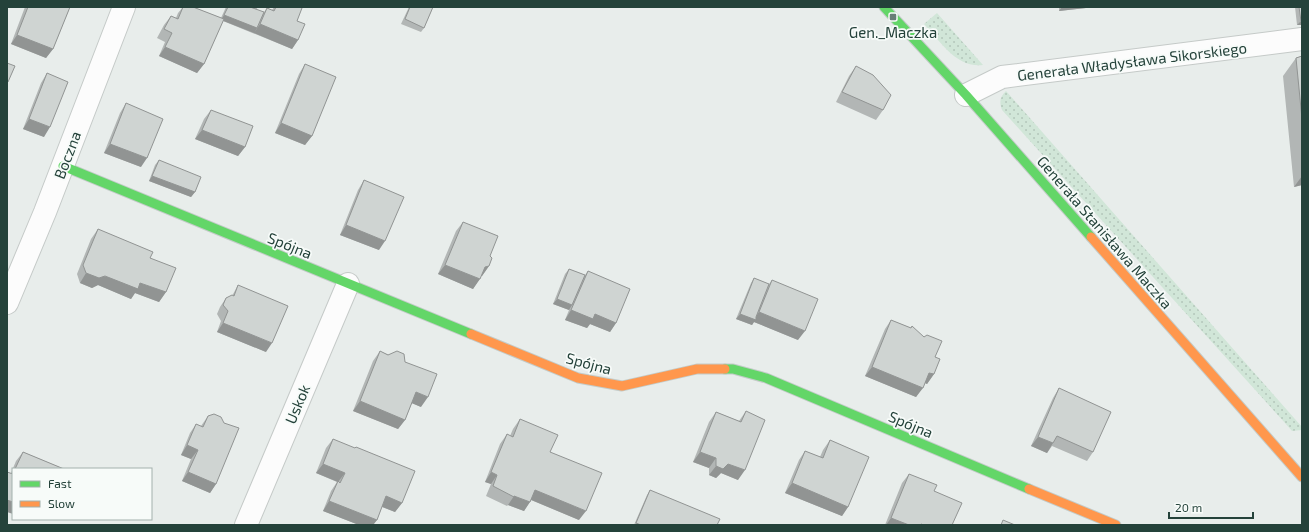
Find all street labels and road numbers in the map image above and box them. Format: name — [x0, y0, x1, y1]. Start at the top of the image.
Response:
street label: Generała Władysława Sikorskiego — [1016, 38, 1248, 84]
street label: Boczna — [50, 129, 84, 181]
street label: Generała Stanisława Maczka — [1034, 152, 1176, 312]
street label: Spójna — [265, 228, 315, 263]
street label: Spójna — [564, 348, 614, 379]
street label: Uskok — [281, 381, 313, 426]
street label: Spójna — [886, 407, 936, 442]

